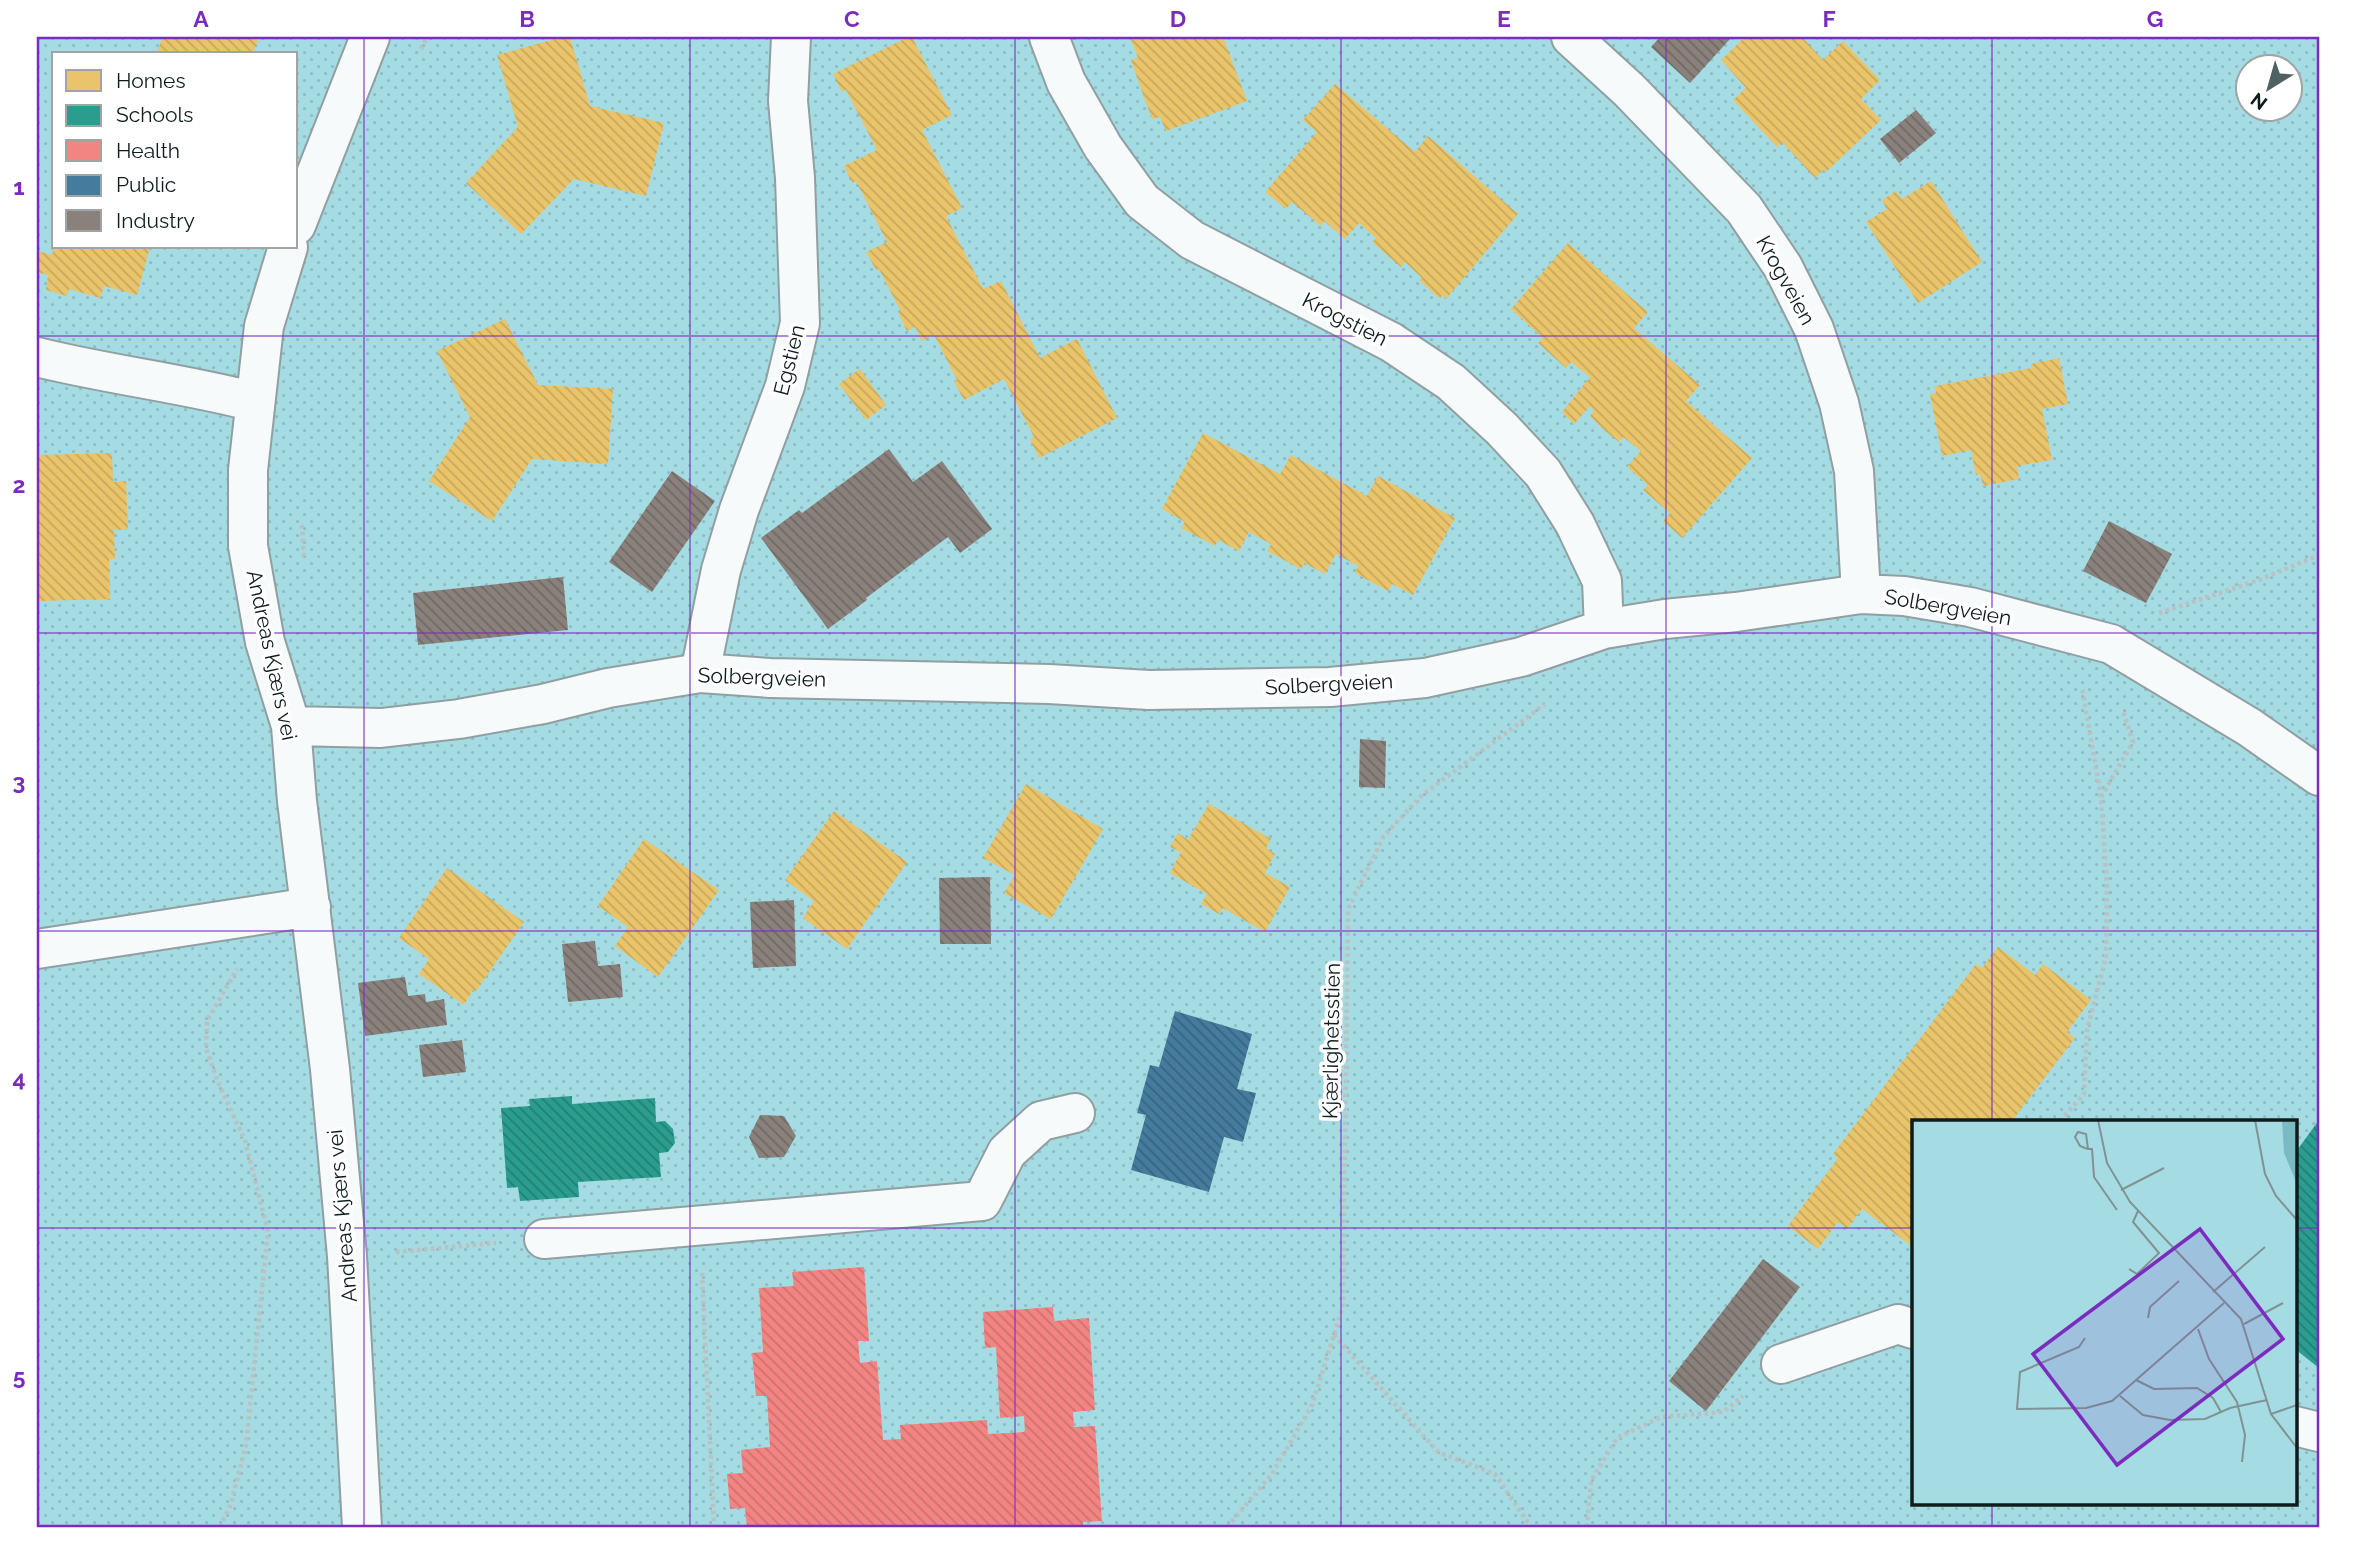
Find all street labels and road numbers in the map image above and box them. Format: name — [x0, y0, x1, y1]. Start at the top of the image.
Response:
street label: Krogveien — [1751, 231, 1821, 329]
street label: Krogstien — [1298, 287, 1392, 351]
street label: Egstien — [768, 322, 810, 398]
street label: Andreas Kjærs vei — [242, 567, 302, 743]
street label: Solbergveien — [1883, 584, 2013, 630]
street label: Solbergveien — [697, 662, 827, 692]
street label: Solbergveien — [1264, 668, 1394, 700]
street label: Kjærlighetsstien — [1317, 963, 1345, 1119]
street label: Andreas Kjærs vei — [322, 1128, 362, 1304]

